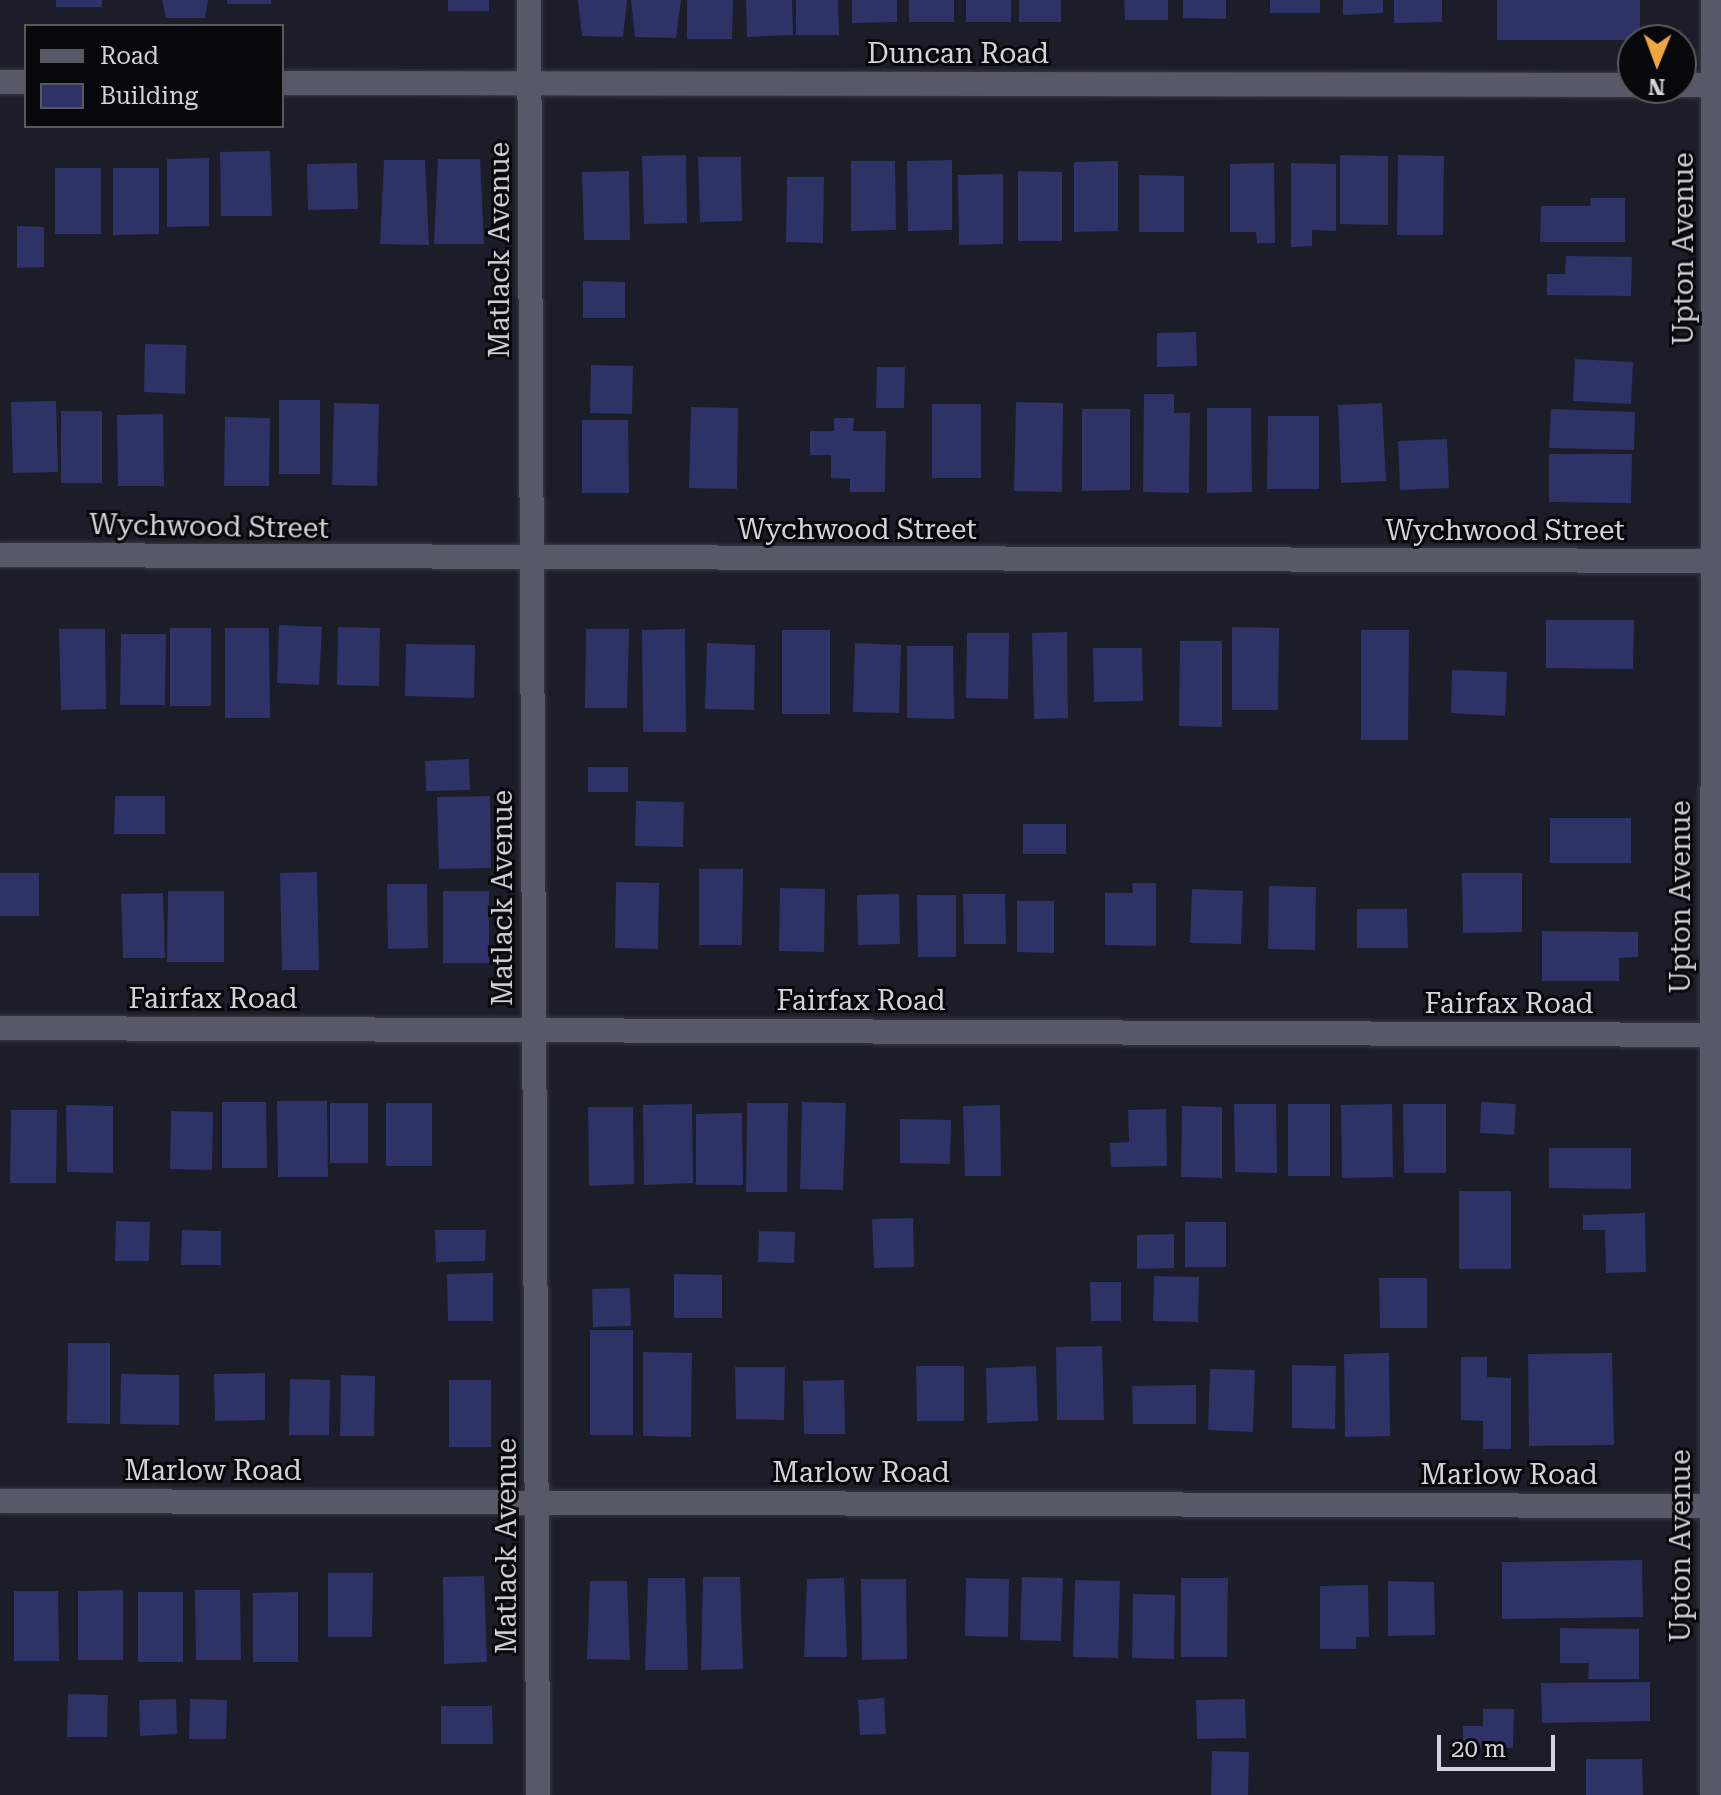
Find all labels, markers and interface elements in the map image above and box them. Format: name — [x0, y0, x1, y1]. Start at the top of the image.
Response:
legend — [24, 24, 284, 128]
north arrow — [1617, 24, 1697, 104]
street label: Duncan Road — [867, 37, 1049, 71]
text: Road — [100, 42, 159, 70]
text: N — [1648, 74, 1665, 99]
text: Building — [100, 82, 198, 110]
street label: Matlack Avenue — [483, 142, 517, 358]
street label: Upton Avenue — [1667, 152, 1701, 346]
street label: Wychwood Street — [89, 508, 329, 546]
street label: Wychwood Street — [737, 513, 977, 547]
street label: Wychwood Street — [1385, 514, 1625, 548]
street label: Matlack Avenue — [486, 790, 520, 1006]
street label: Upton Avenue — [1664, 800, 1698, 994]
street label: Fairfax Road — [128, 982, 298, 1016]
street label: Fairfax Road — [776, 984, 946, 1018]
street label: Fairfax Road — [1424, 987, 1594, 1021]
street label: Matlack Avenue — [490, 1438, 524, 1654]
street label: Upton Avenue — [1664, 1449, 1698, 1643]
street label: Marlow Road — [124, 1454, 302, 1488]
street label: Marlow Road — [772, 1456, 950, 1490]
street label: Marlow Road — [1420, 1458, 1598, 1492]
scale bar — [1441, 1719, 1559, 1769]
text: 20 m — [1451, 1735, 1506, 1763]

